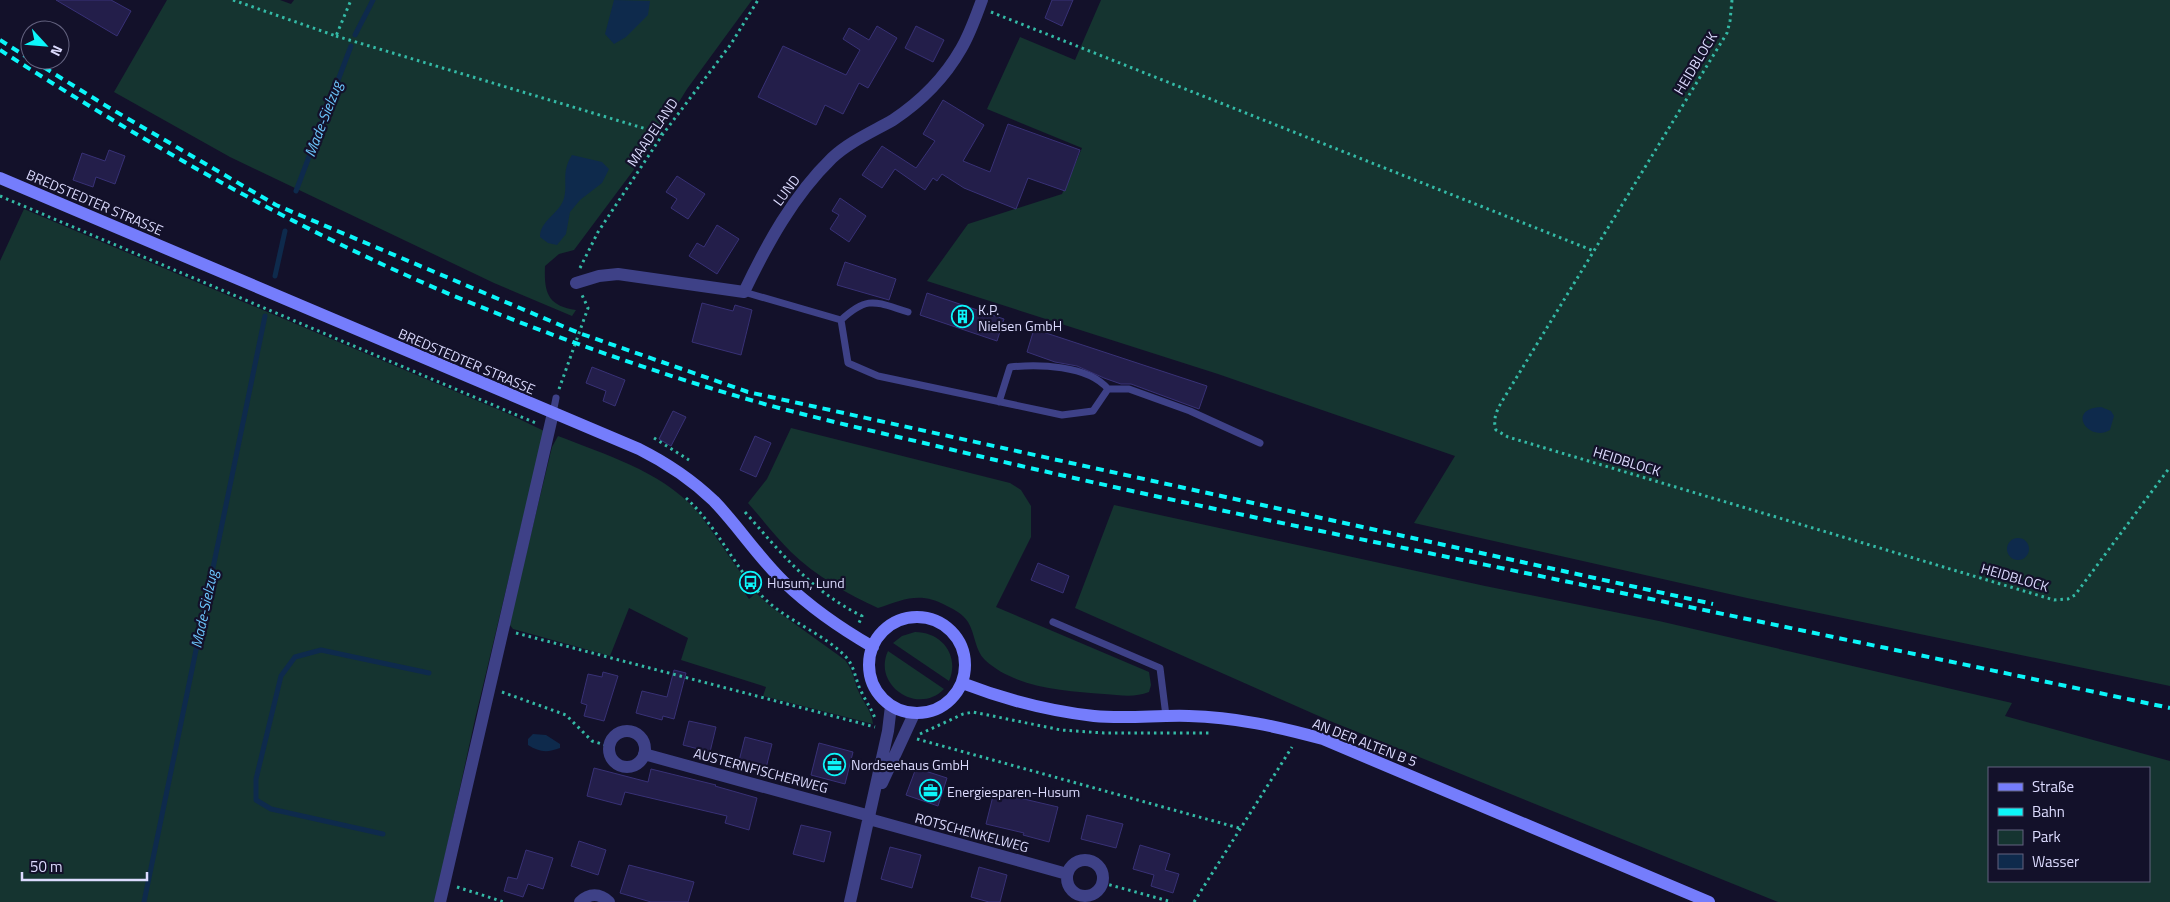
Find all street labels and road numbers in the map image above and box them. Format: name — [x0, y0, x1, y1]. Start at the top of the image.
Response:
street label: HEIDBLOCK — [1668, 28, 1722, 98]
street label: MAADELAND — [621, 93, 683, 171]
street label: BREDSTEDTER STRASSE — [23, 164, 167, 240]
street label: LUND — [767, 170, 805, 210]
street label: BREDSTEDTER STRASSE — [395, 323, 539, 399]
street label: HEIDBLOCK — [1591, 441, 1663, 481]
street label: HEIDBLOCK — [1979, 557, 2051, 597]
street label: AN DER ALTEN B 5 — [1310, 712, 1420, 772]
street label: AUSTERNFISCHERWEG — [691, 742, 831, 798]
street label: ROTSCHENKELWEG — [913, 807, 1031, 857]

